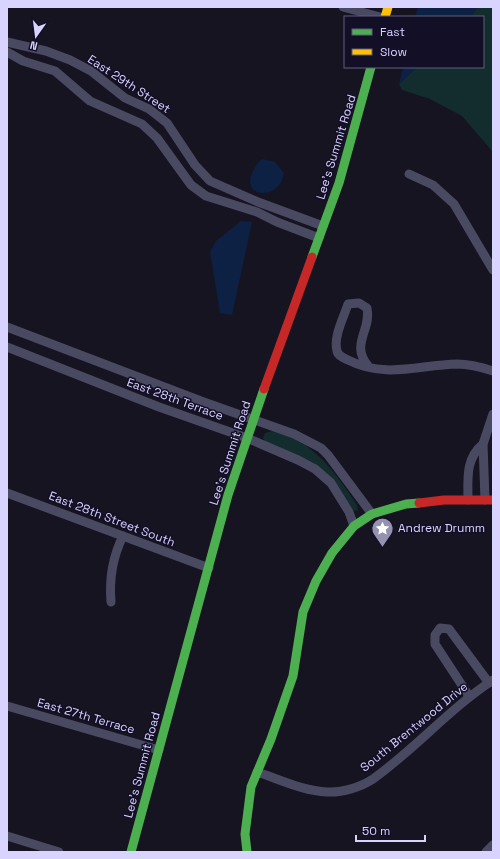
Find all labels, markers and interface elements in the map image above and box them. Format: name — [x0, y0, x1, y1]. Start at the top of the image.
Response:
north arrow — [16, 16, 56, 56]
legend — [344, 16, 484, 68]
text: Fast — [380, 24, 405, 40]
text: N — [28, 38, 39, 53]
text: Slow — [380, 44, 407, 60]
street label: East 29th Street — [85, 51, 173, 117]
street label: Lee's Summit Road — [312, 93, 360, 201]
street label: East 28th Terrace — [125, 374, 225, 424]
street label: Lee's Summit Road — [206, 399, 254, 507]
street label: East 28th Street South — [47, 488, 177, 550]
place icon: Andrew Drumm — [370, 515, 396, 548]
place label: Andrew Drumm — [398, 520, 485, 536]
street label: South Brentwood Drive — [357, 679, 471, 775]
street label: East 27th Terrace — [35, 694, 137, 738]
street label: Lee's Summit Road — [120, 710, 164, 820]
scale bar — [356, 817, 425, 843]
text: 50 m — [362, 823, 390, 839]

